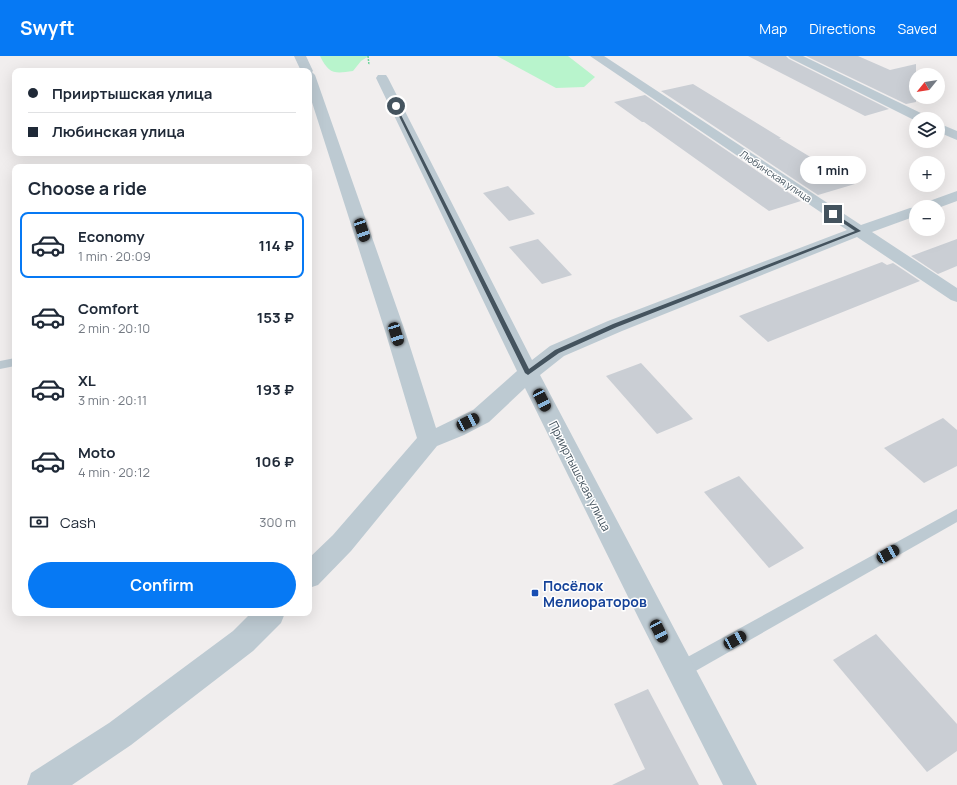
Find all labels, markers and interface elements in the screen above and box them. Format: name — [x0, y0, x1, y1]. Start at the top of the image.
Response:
text: Swyft — [20, 15, 74, 41]
text: Map — [759, 19, 787, 38]
text: Directions — [809, 19, 876, 38]
text: Saved — [898, 19, 937, 38]
north arrow — [909, 68, 945, 104]
map controls — [909, 68, 945, 236]
text: Прииртышская улица — [52, 83, 212, 104]
route start — [387, 97, 405, 115]
button: layers — [909, 112, 945, 148]
text: Любинская улица — [52, 121, 185, 142]
street label: Любинская улица — [737, 147, 815, 205]
callout: 1 min — [800, 156, 866, 184]
button: + — [909, 156, 945, 192]
text: 1 min — [817, 161, 849, 179]
text: Choose a ride — [28, 176, 147, 200]
button: − — [909, 200, 945, 236]
route end — [824, 205, 842, 223]
car — [353, 217, 371, 243]
text: Economy — [78, 226, 145, 247]
icon: car — [30, 227, 66, 263]
text: 114 ₽ — [258, 235, 294, 256]
text: 1 min · 20:09 — [78, 247, 151, 265]
text: Comfort — [78, 298, 139, 319]
icon: car — [30, 299, 66, 335]
text: 153 ₽ — [257, 307, 294, 328]
text: 2 min · 20:10 — [78, 319, 150, 337]
car — [387, 321, 405, 347]
text: XL — [78, 370, 96, 391]
icon: car — [30, 371, 66, 407]
text: 193 ₽ — [256, 379, 294, 400]
car — [531, 387, 553, 413]
text: 3 min · 20:11 — [78, 391, 147, 409]
car — [455, 411, 481, 433]
street label: Прииртышская улица — [545, 418, 615, 534]
text: Moto — [78, 442, 115, 463]
icon: car — [30, 443, 66, 479]
text: 106 ₽ — [255, 451, 294, 472]
text: 4 min · 20:12 — [78, 463, 150, 481]
icon: cash — [28, 511, 50, 533]
text: Cash — [60, 512, 96, 533]
text: 300 m — [259, 513, 296, 531]
car — [875, 543, 901, 565]
button: Confirm — [28, 562, 296, 608]
place label: Посёлок Мелиораторов — [543, 576, 647, 611]
marker: Посёлок Мелиораторов — [530, 588, 540, 598]
car — [648, 618, 670, 644]
car — [722, 629, 748, 651]

